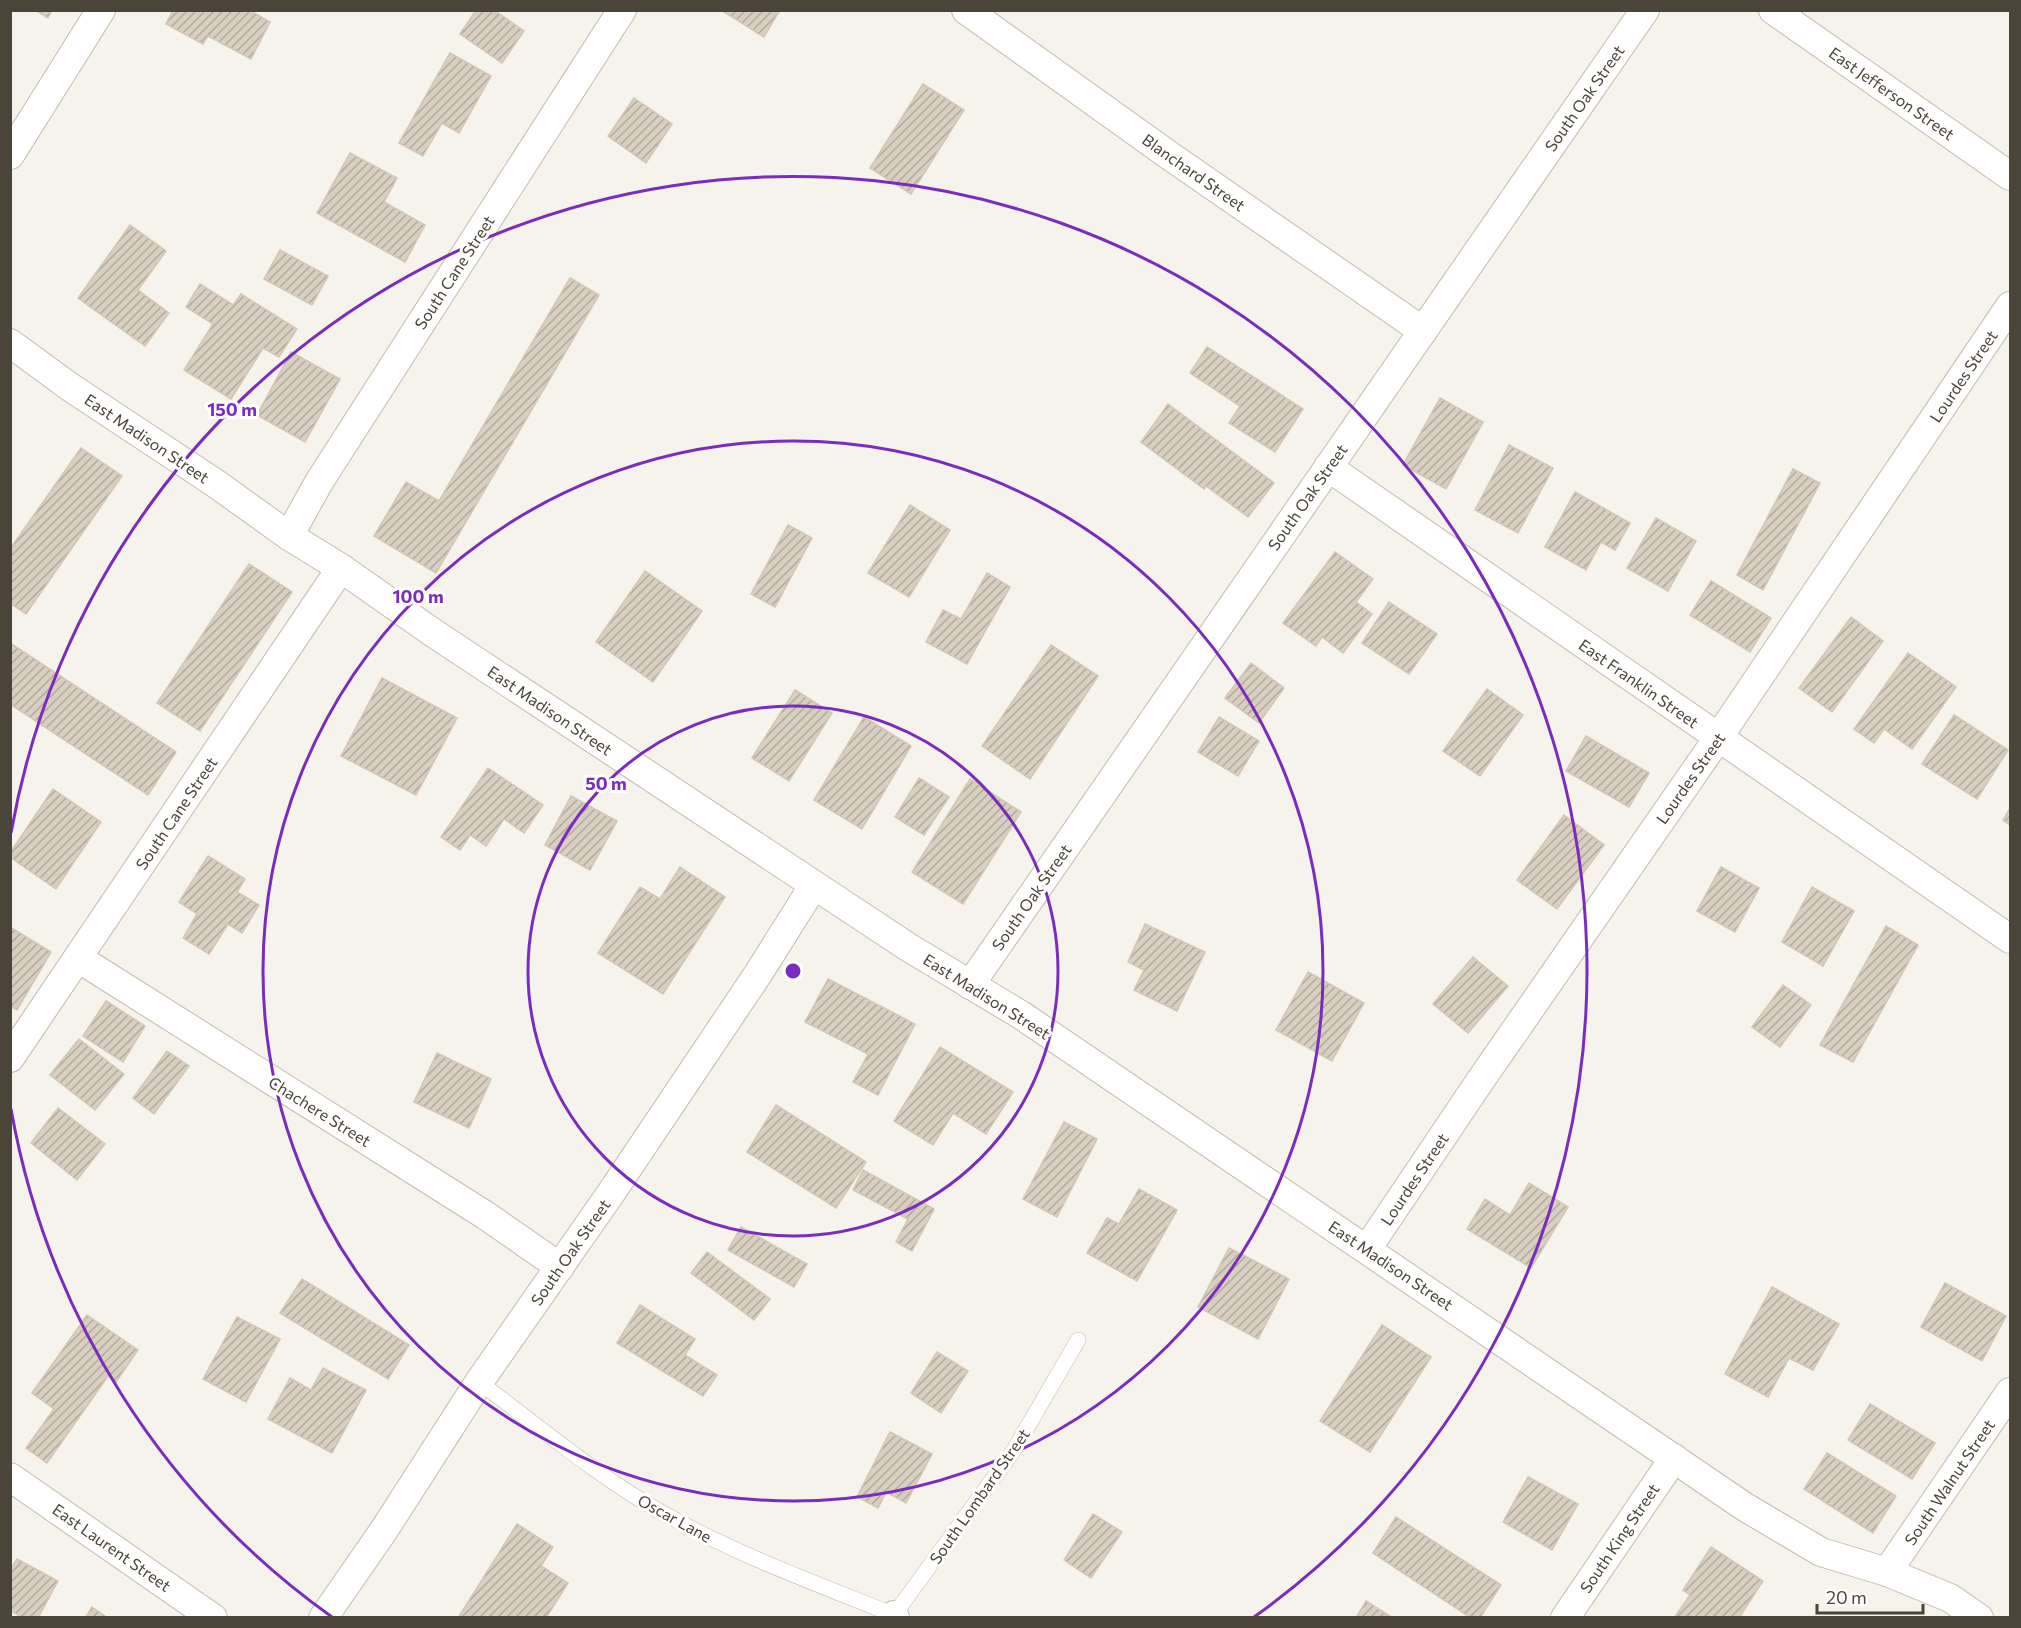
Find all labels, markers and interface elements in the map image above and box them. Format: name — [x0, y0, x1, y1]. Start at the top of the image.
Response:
street label: South Oak Street — [1540, 41, 1628, 155]
street label: East Jefferson Street — [1826, 43, 1959, 144]
street label: Blanchard Street — [1139, 130, 1249, 215]
street label: South Cane Street — [410, 211, 498, 332]
street label: Lourdes Street — [1925, 326, 2001, 426]
street label: East Madison Street — [81, 389, 213, 487]
text: 150 m — [207, 398, 257, 420]
street label: South Oak Street — [1263, 440, 1351, 554]
text: 100 m — [392, 585, 444, 607]
street label: East Franklin Street — [1575, 635, 1703, 732]
street label: East Madison Street — [484, 661, 616, 759]
street label: Lourdes Street — [1652, 728, 1729, 827]
street label: South Cane Street — [131, 753, 221, 873]
text: 50 m — [585, 772, 627, 794]
street label: South Oak Street — [987, 840, 1075, 954]
street label: East Madison Street — [920, 949, 1054, 1043]
centre of rings — [783, 961, 803, 981]
street label: Chachere Street — [265, 1072, 375, 1150]
street label: Lourdes Street — [1376, 1129, 1452, 1229]
street label: South Oak Street — [526, 1195, 614, 1309]
street label: East Madison Street — [1325, 1216, 1457, 1314]
street label: South Walnut Street — [1900, 1415, 1998, 1548]
street label: South Lombard Street — [925, 1424, 1033, 1567]
street label: South King Street — [1575, 1479, 1663, 1596]
street label: Oscar Lane — [635, 1490, 715, 1546]
street label: East Laurent Street — [49, 1499, 175, 1595]
scale bar — [1817, 1577, 1924, 1615]
text: 20 m — [1826, 1586, 1867, 1608]

